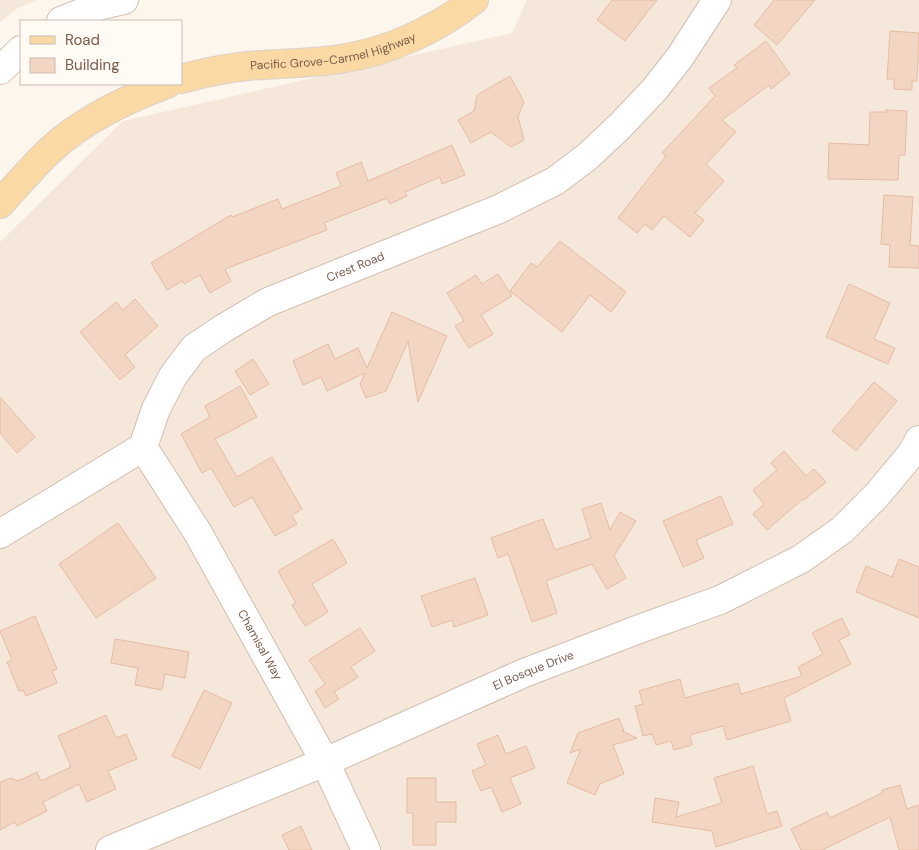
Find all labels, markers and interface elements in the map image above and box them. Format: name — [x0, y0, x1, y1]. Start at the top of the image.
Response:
legend — [20, 20, 182, 85]
street label: Pacific Grove-Carmel Highway — [250, 29, 419, 74]
text: Road — [65, 30, 100, 50]
text: Building — [65, 55, 120, 75]
street label: Crest Road — [324, 248, 387, 286]
street label: Chamisal Way — [234, 607, 286, 683]
street label: El Bosque Drive — [490, 647, 576, 694]

